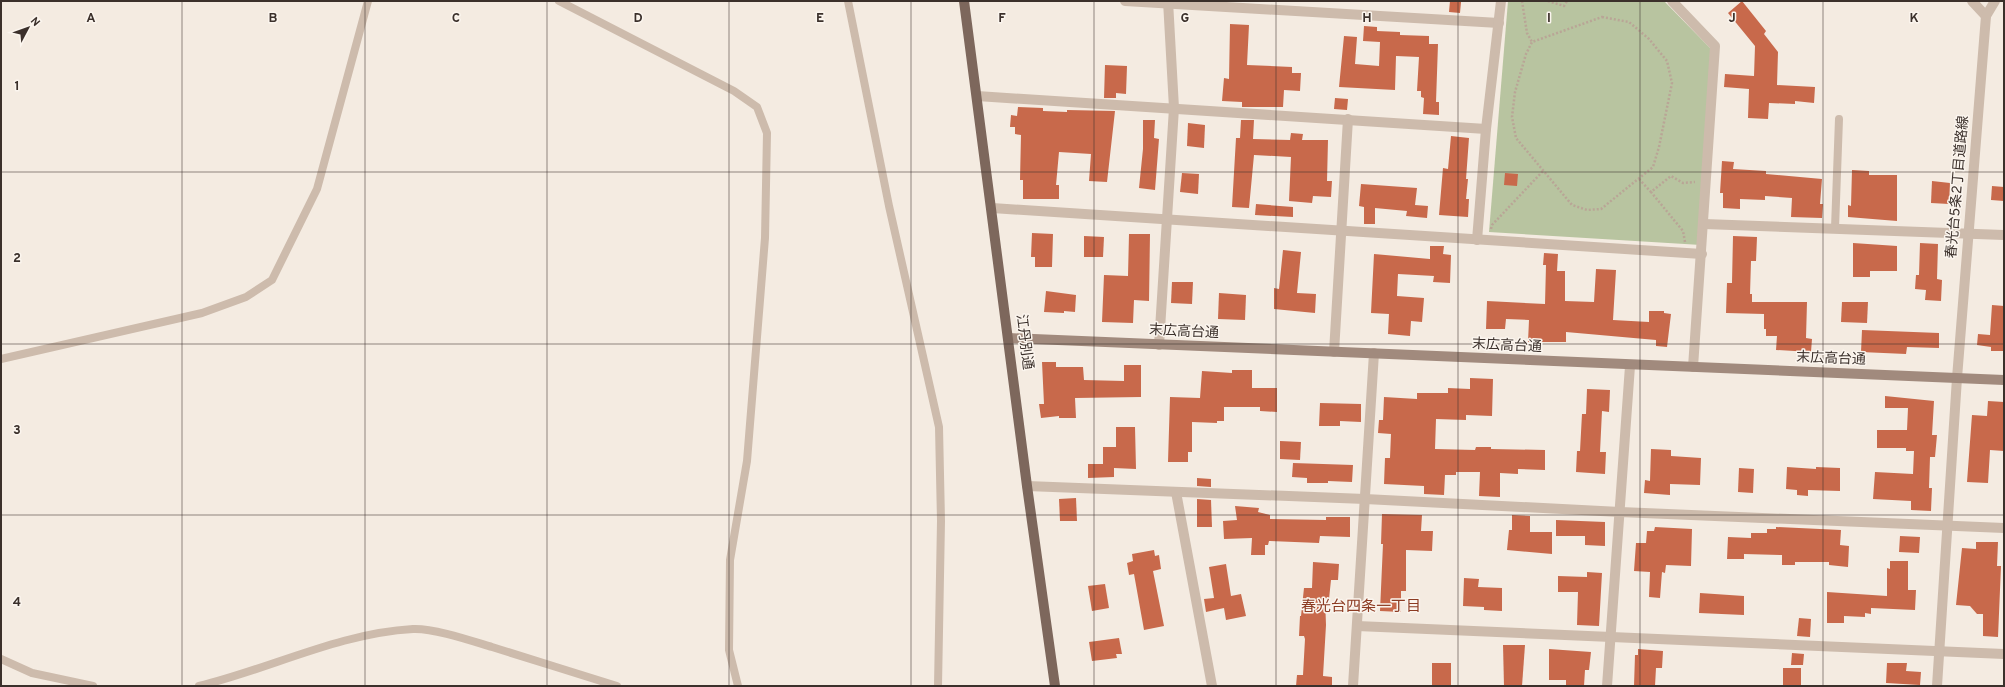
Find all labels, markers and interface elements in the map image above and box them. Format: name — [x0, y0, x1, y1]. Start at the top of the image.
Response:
north arrow — [8, 8, 48, 48]
text: A — [86, 11, 96, 27]
text: B — [269, 11, 278, 27]
text: C — [452, 11, 460, 27]
text: D — [633, 11, 643, 27]
text: E — [816, 11, 824, 27]
text: F — [998, 11, 1006, 27]
text: G — [1181, 11, 1190, 27]
text: H — [1362, 11, 1372, 27]
text: I — [1547, 11, 1551, 27]
text: J — [1728, 11, 1736, 27]
text: K — [1909, 11, 1919, 27]
text: N — [27, 15, 43, 30]
text: 1 — [14, 79, 20, 95]
street label: 春光台5条2丁目道路線 — [1942, 115, 1973, 259]
text: 2 — [13, 251, 21, 267]
street label: 江丹別通 — [1012, 313, 1036, 371]
street label: 末広高台通 — [1149, 321, 1219, 342]
street label: 末広高台通 — [1472, 335, 1542, 356]
street label: 末広高台通 — [1796, 348, 1866, 369]
text: 3 — [13, 423, 21, 439]
text: 4 — [13, 595, 21, 611]
district label: 春光台四条一丁目 — [1301, 598, 1421, 617]

